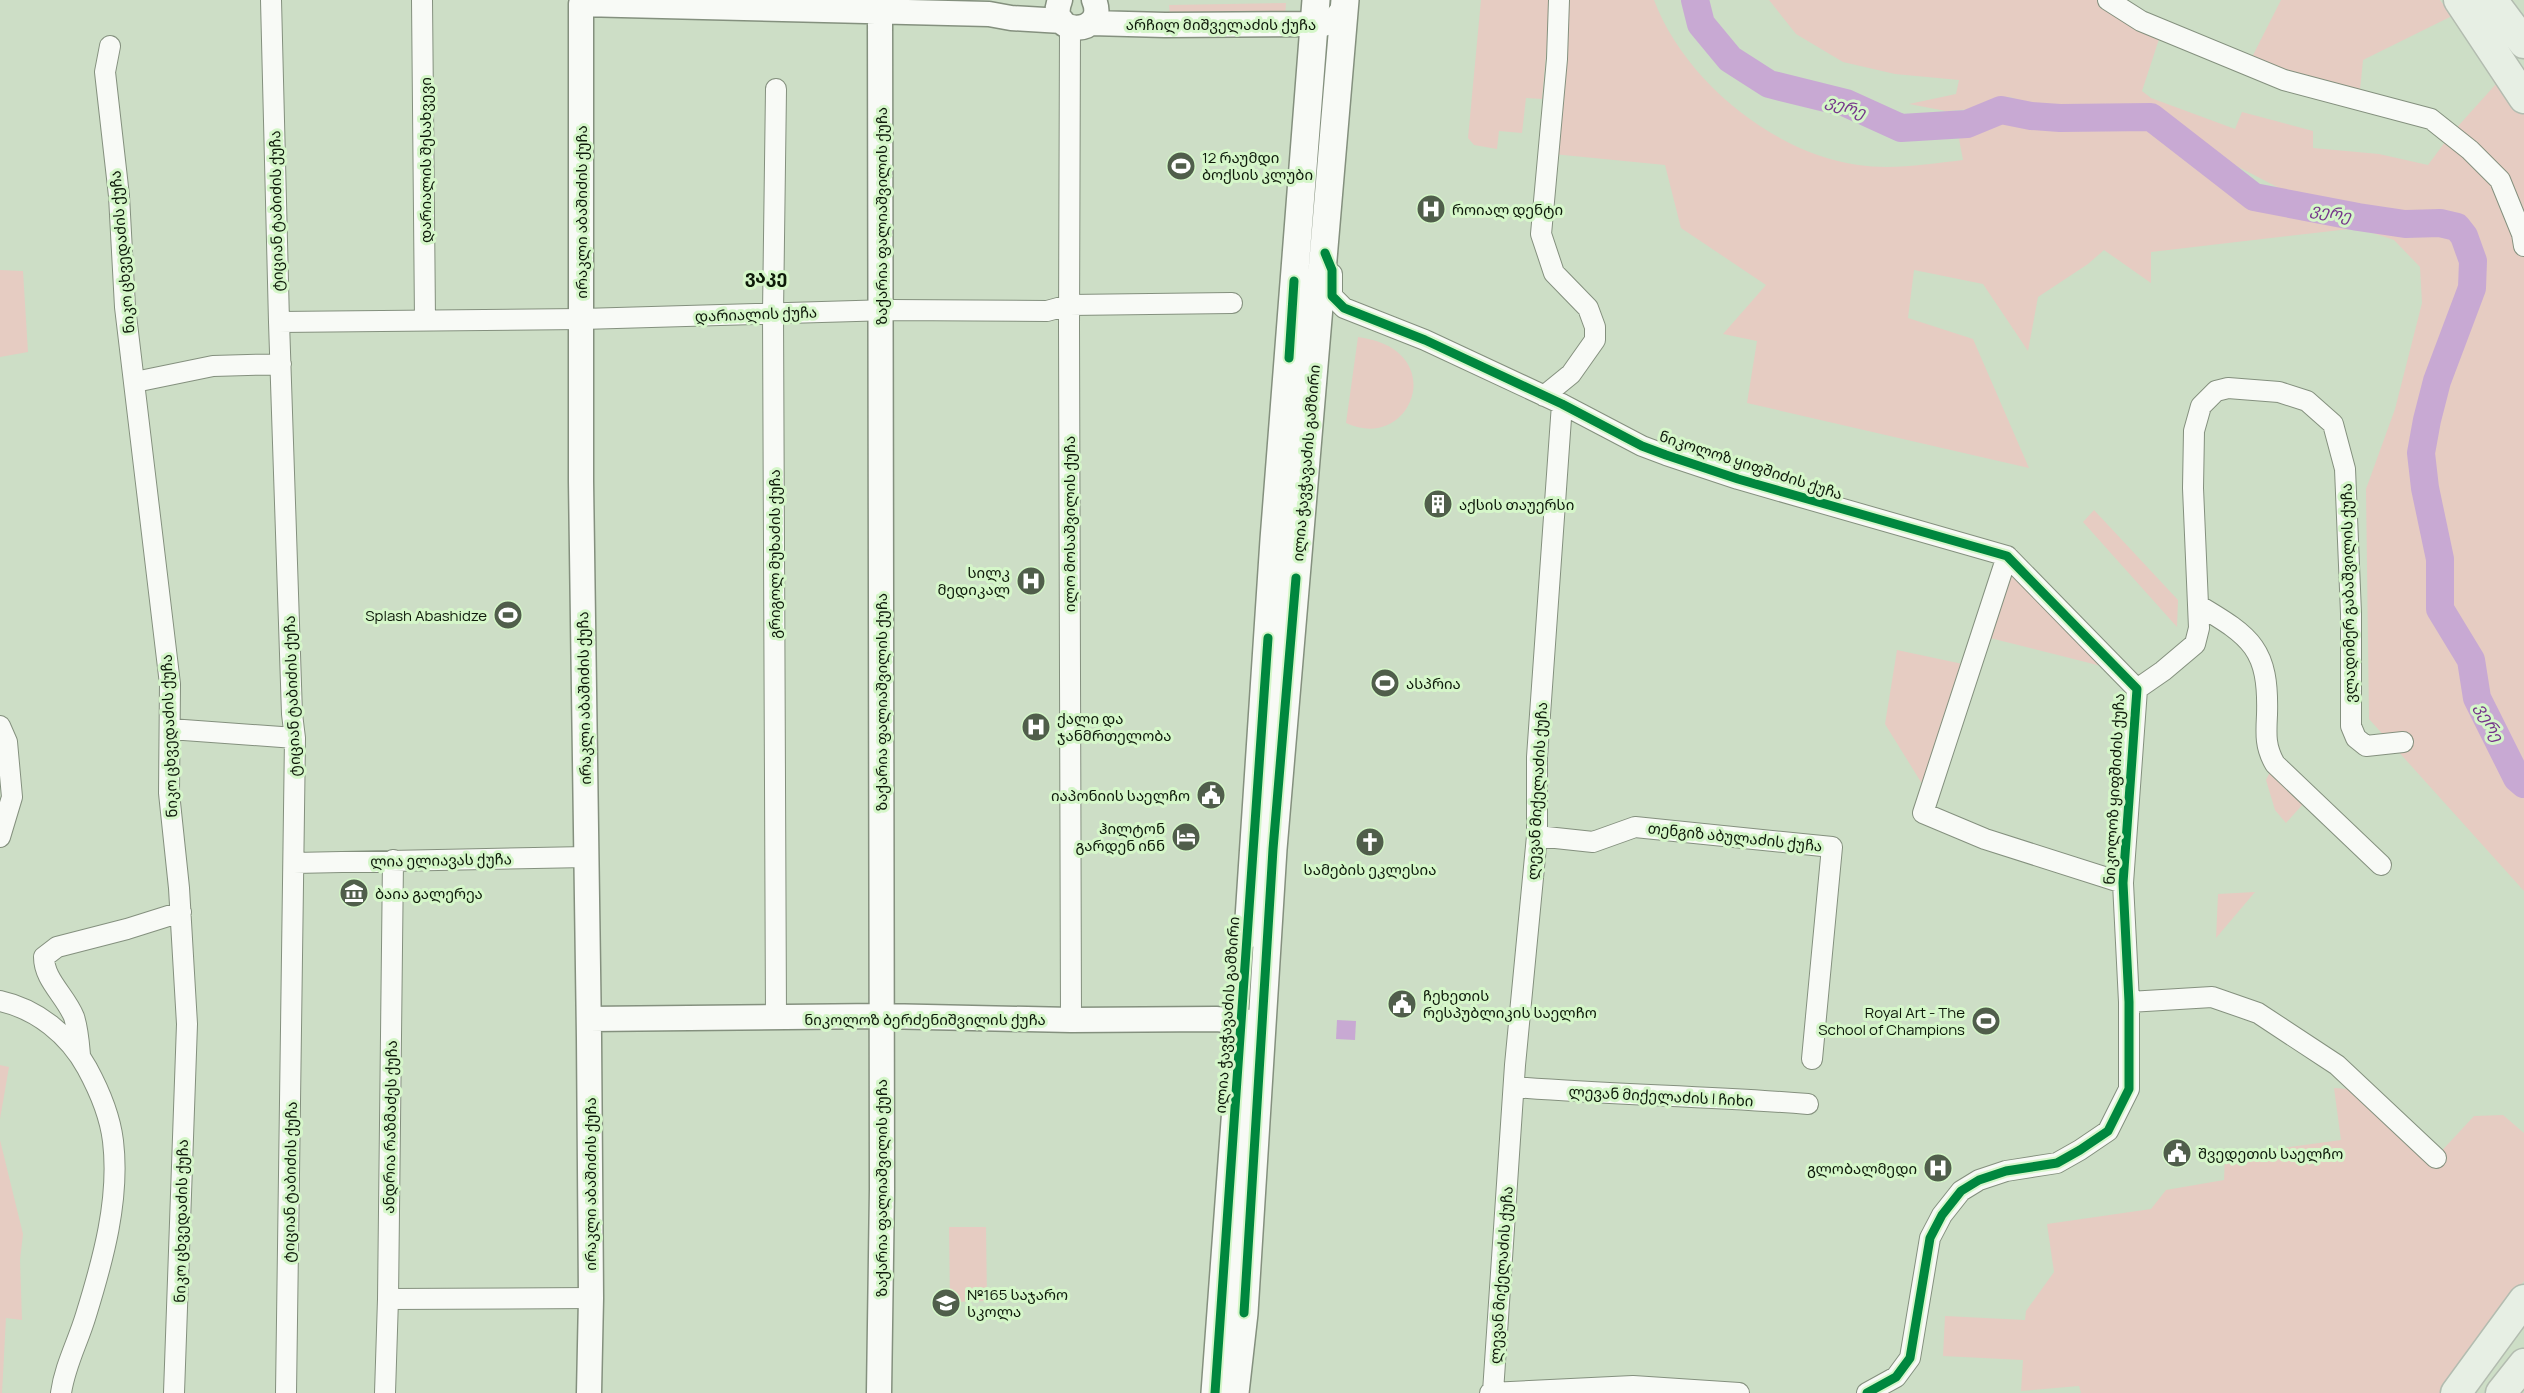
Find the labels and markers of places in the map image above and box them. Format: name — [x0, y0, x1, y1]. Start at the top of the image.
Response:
place label: 12 რაუმდი ბოქსის კლუბი — [1202, 147, 1313, 185]
sports icon: 12 რაუმდი ბოქსის კლუბი — [1165, 150, 1197, 182]
hospital icon: როიალ დენტი — [1415, 193, 1447, 225]
place label: როიალ დენტი — [1452, 199, 1563, 220]
building icon: აქსის თაუერსი — [1422, 488, 1454, 520]
place label: აქსის თაუერსი — [1459, 494, 1574, 515]
place label: სილკ მედიკალ — [938, 562, 1010, 600]
hospital icon: სილკ მედიკალ — [1015, 565, 1047, 597]
sports icon: Splash Abashidze — [492, 599, 524, 631]
place label: Splash Abashidze — [365, 605, 487, 626]
sports icon: ასპრია — [1369, 667, 1401, 699]
place label: ასპრია — [1406, 673, 1461, 694]
place label: ქალი და ჯანმრთელობა — [1057, 708, 1172, 746]
hospital icon: ქალი და ჯანმრთელობა — [1020, 711, 1052, 743]
public building icon: იაპონიის საელჩო — [1195, 779, 1227, 811]
place label: იაპონიის საელჩო — [1051, 785, 1190, 806]
place label: ჰილტონ გარდენ ინნ — [1076, 818, 1165, 856]
hotel icon: ჰილტონ გარდენ ინნ — [1170, 821, 1202, 853]
church icon: სამების ეკლესია — [1354, 826, 1386, 858]
place label: სამების ეკლესია — [1304, 859, 1436, 880]
museum icon: ბაია გალერეა — [338, 877, 370, 909]
place label: ბაია გალერეა — [375, 883, 483, 904]
place label: ჩეხეთის რესპუბლიკის საელჩო — [1423, 985, 1597, 1023]
public building icon: ჩეხეთის რესპუბლიკის საელჩო — [1386, 988, 1418, 1020]
place label: Royal Art - The School of Champions — [1818, 1002, 1965, 1040]
sports icon: Royal Art - The School of Champions — [1970, 1005, 2002, 1037]
public building icon: შვედეთის საელჩო — [2161, 1137, 2193, 1169]
place label: შვედეთის საელჩო — [2198, 1143, 2343, 1164]
hospital icon: გლობალმედი — [1922, 1152, 1954, 1184]
place label: გლობალმედი — [1807, 1158, 1917, 1179]
place label: №165 საჯარო სკოლა — [967, 1284, 1068, 1322]
school or university icon: №165 საჯარო სკოლა — [930, 1287, 962, 1319]

